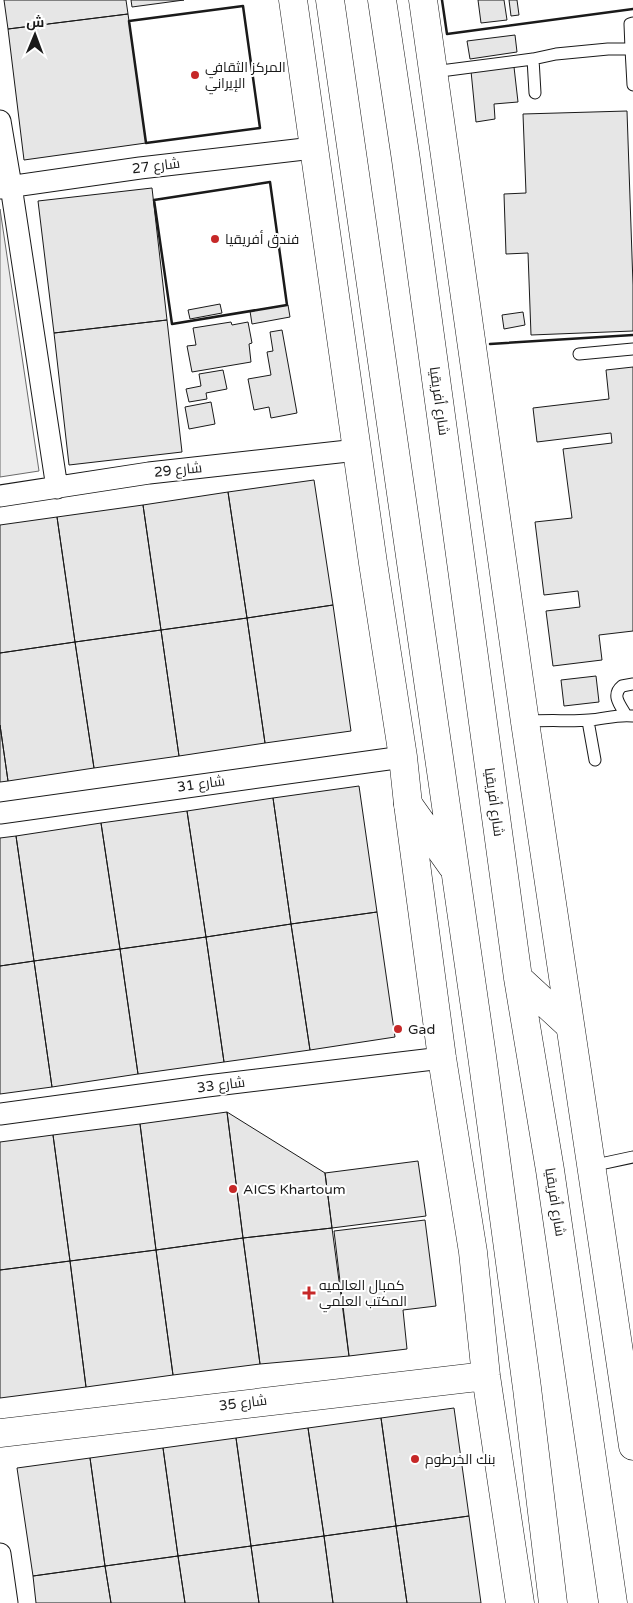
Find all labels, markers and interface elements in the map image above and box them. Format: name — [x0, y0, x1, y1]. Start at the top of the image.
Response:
north arrow — [10, 10, 60, 60]
text: ش — [26, 14, 44, 31]
place label: المركز الثقافي الإيراني — [205, 59, 286, 95]
marker: المركز الثقافي الإيراني — [189, 69, 201, 81]
street label: شارع 27 — [131, 155, 181, 177]
place label: فندق أفريقيا — [225, 230, 299, 248]
marker: فندق أفريقيا — [209, 233, 221, 245]
street label: شارع أفريقيا — [426, 365, 453, 436]
street label: شارع 29 — [153, 459, 203, 481]
street label: شارع أفريقيا — [481, 766, 508, 837]
street label: شارع 31 — [176, 772, 226, 796]
place label: Gad — [408, 1021, 435, 1038]
marker: Gad — [392, 1023, 404, 1035]
street label: شارع 33 — [196, 1074, 246, 1096]
street label: شارع أفريقيا — [541, 1166, 570, 1238]
place label: AICS Khartoum — [243, 1181, 346, 1198]
marker: AICS Khartoum — [227, 1183, 239, 1195]
place label: كمبال العالميه المكتب العلمي — [319, 1277, 407, 1313]
marker: كمبال العالميه المكتب العلمي — [303, 1287, 315, 1299]
street label: شارع 35 — [218, 1392, 268, 1414]
place label: بنك الخرطوم — [425, 1451, 495, 1469]
marker: بنك الخرطوم — [409, 1453, 421, 1465]

